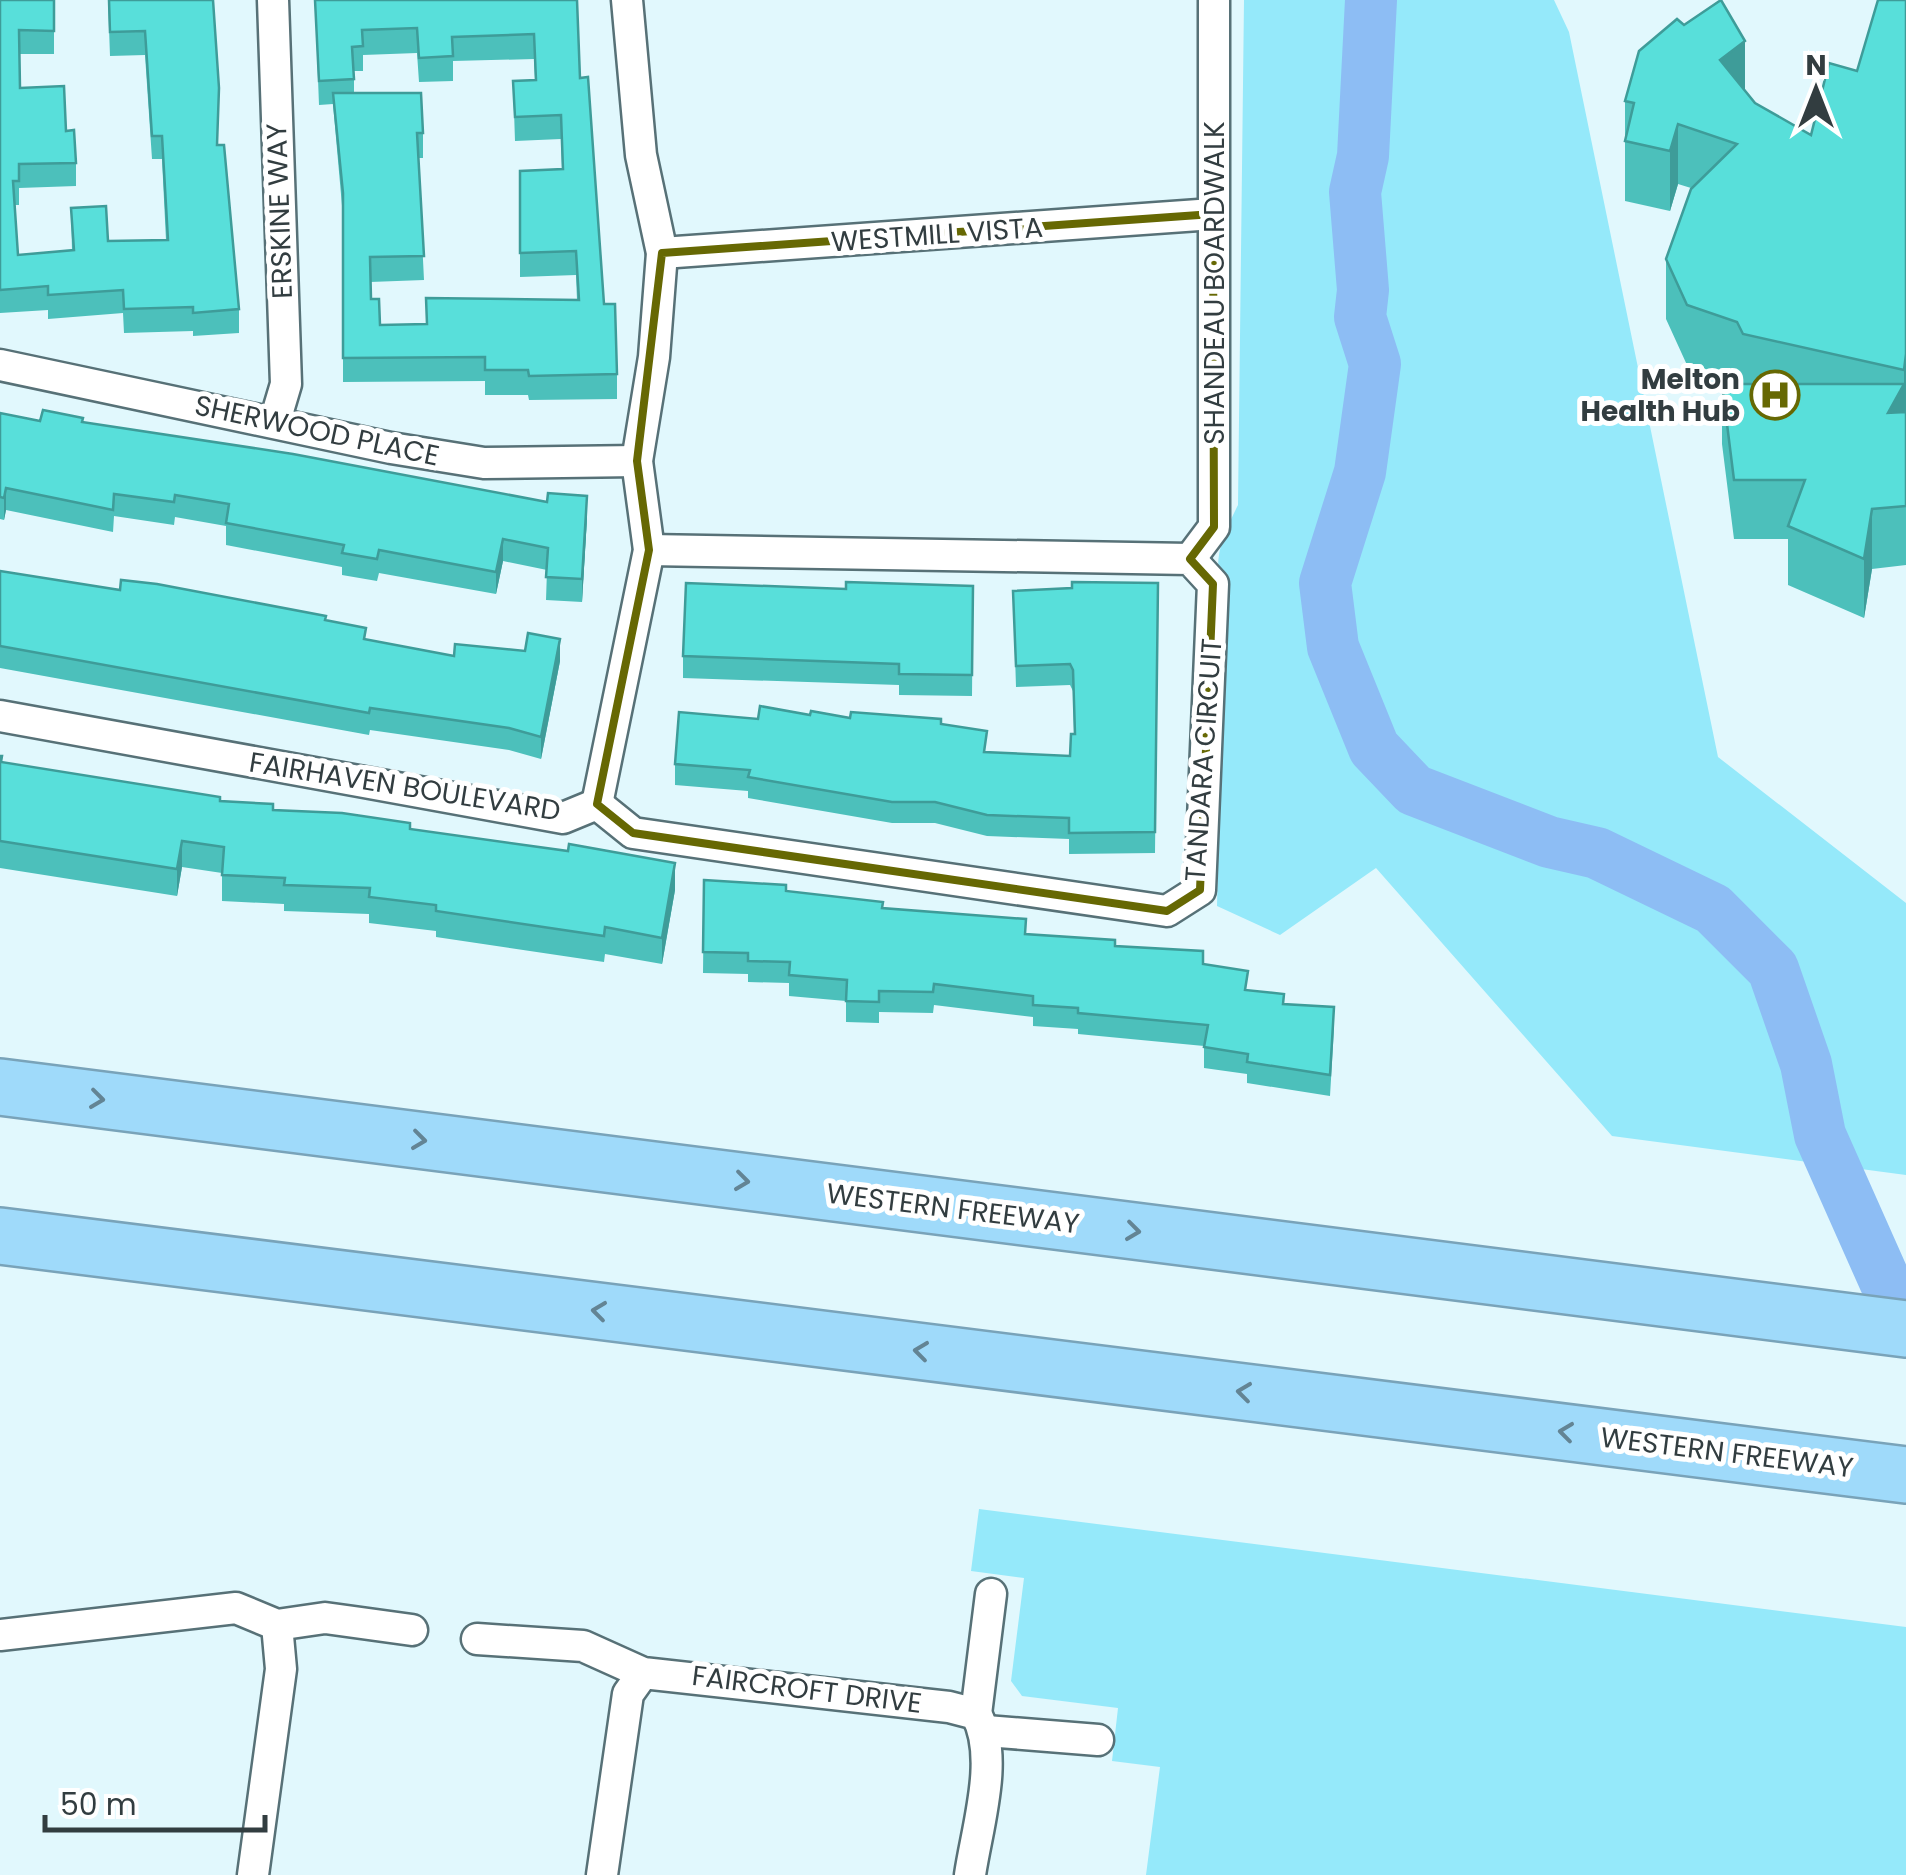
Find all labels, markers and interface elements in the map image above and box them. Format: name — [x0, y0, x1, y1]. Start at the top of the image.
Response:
north arrow — [1766, 40, 1866, 140]
text: N — [1805, 46, 1827, 85]
street label: SHANDEAU BOARDWALK — [1195, 121, 1234, 445]
street label: ERSKINE WAY — [257, 123, 302, 299]
street label: WESTMILL VISTA — [830, 208, 1044, 261]
place label: Melton Health Hub — [1580, 360, 1740, 431]
hospital icon: Melton Health Hub — [1749, 369, 1801, 421]
street label: SHERWOOD PLACE — [191, 386, 443, 475]
street label: TANDARA CIRCUIT — [1176, 637, 1231, 883]
street label: FAIRHAVEN BOULEVARD — [246, 743, 563, 830]
one-way arrow — [89, 1088, 105, 1109]
one-way arrow — [411, 1129, 427, 1150]
one-way arrow — [734, 1170, 750, 1191]
street label: WESTERN FREEWAY — [824, 1174, 1081, 1243]
one-way arrow — [1125, 1219, 1142, 1240]
one-way arrow — [590, 1301, 606, 1322]
one-way arrow — [913, 1341, 929, 1362]
one-way arrow — [1235, 1382, 1252, 1403]
street label: WESTERN FREEWAY — [1598, 1418, 1855, 1487]
one-way arrow — [1558, 1422, 1574, 1443]
street label: FAIRCROFT DRIVE — [690, 1656, 924, 1723]
scale bar — [45, 1770, 265, 1832]
text: 50 m — [60, 1783, 137, 1826]

